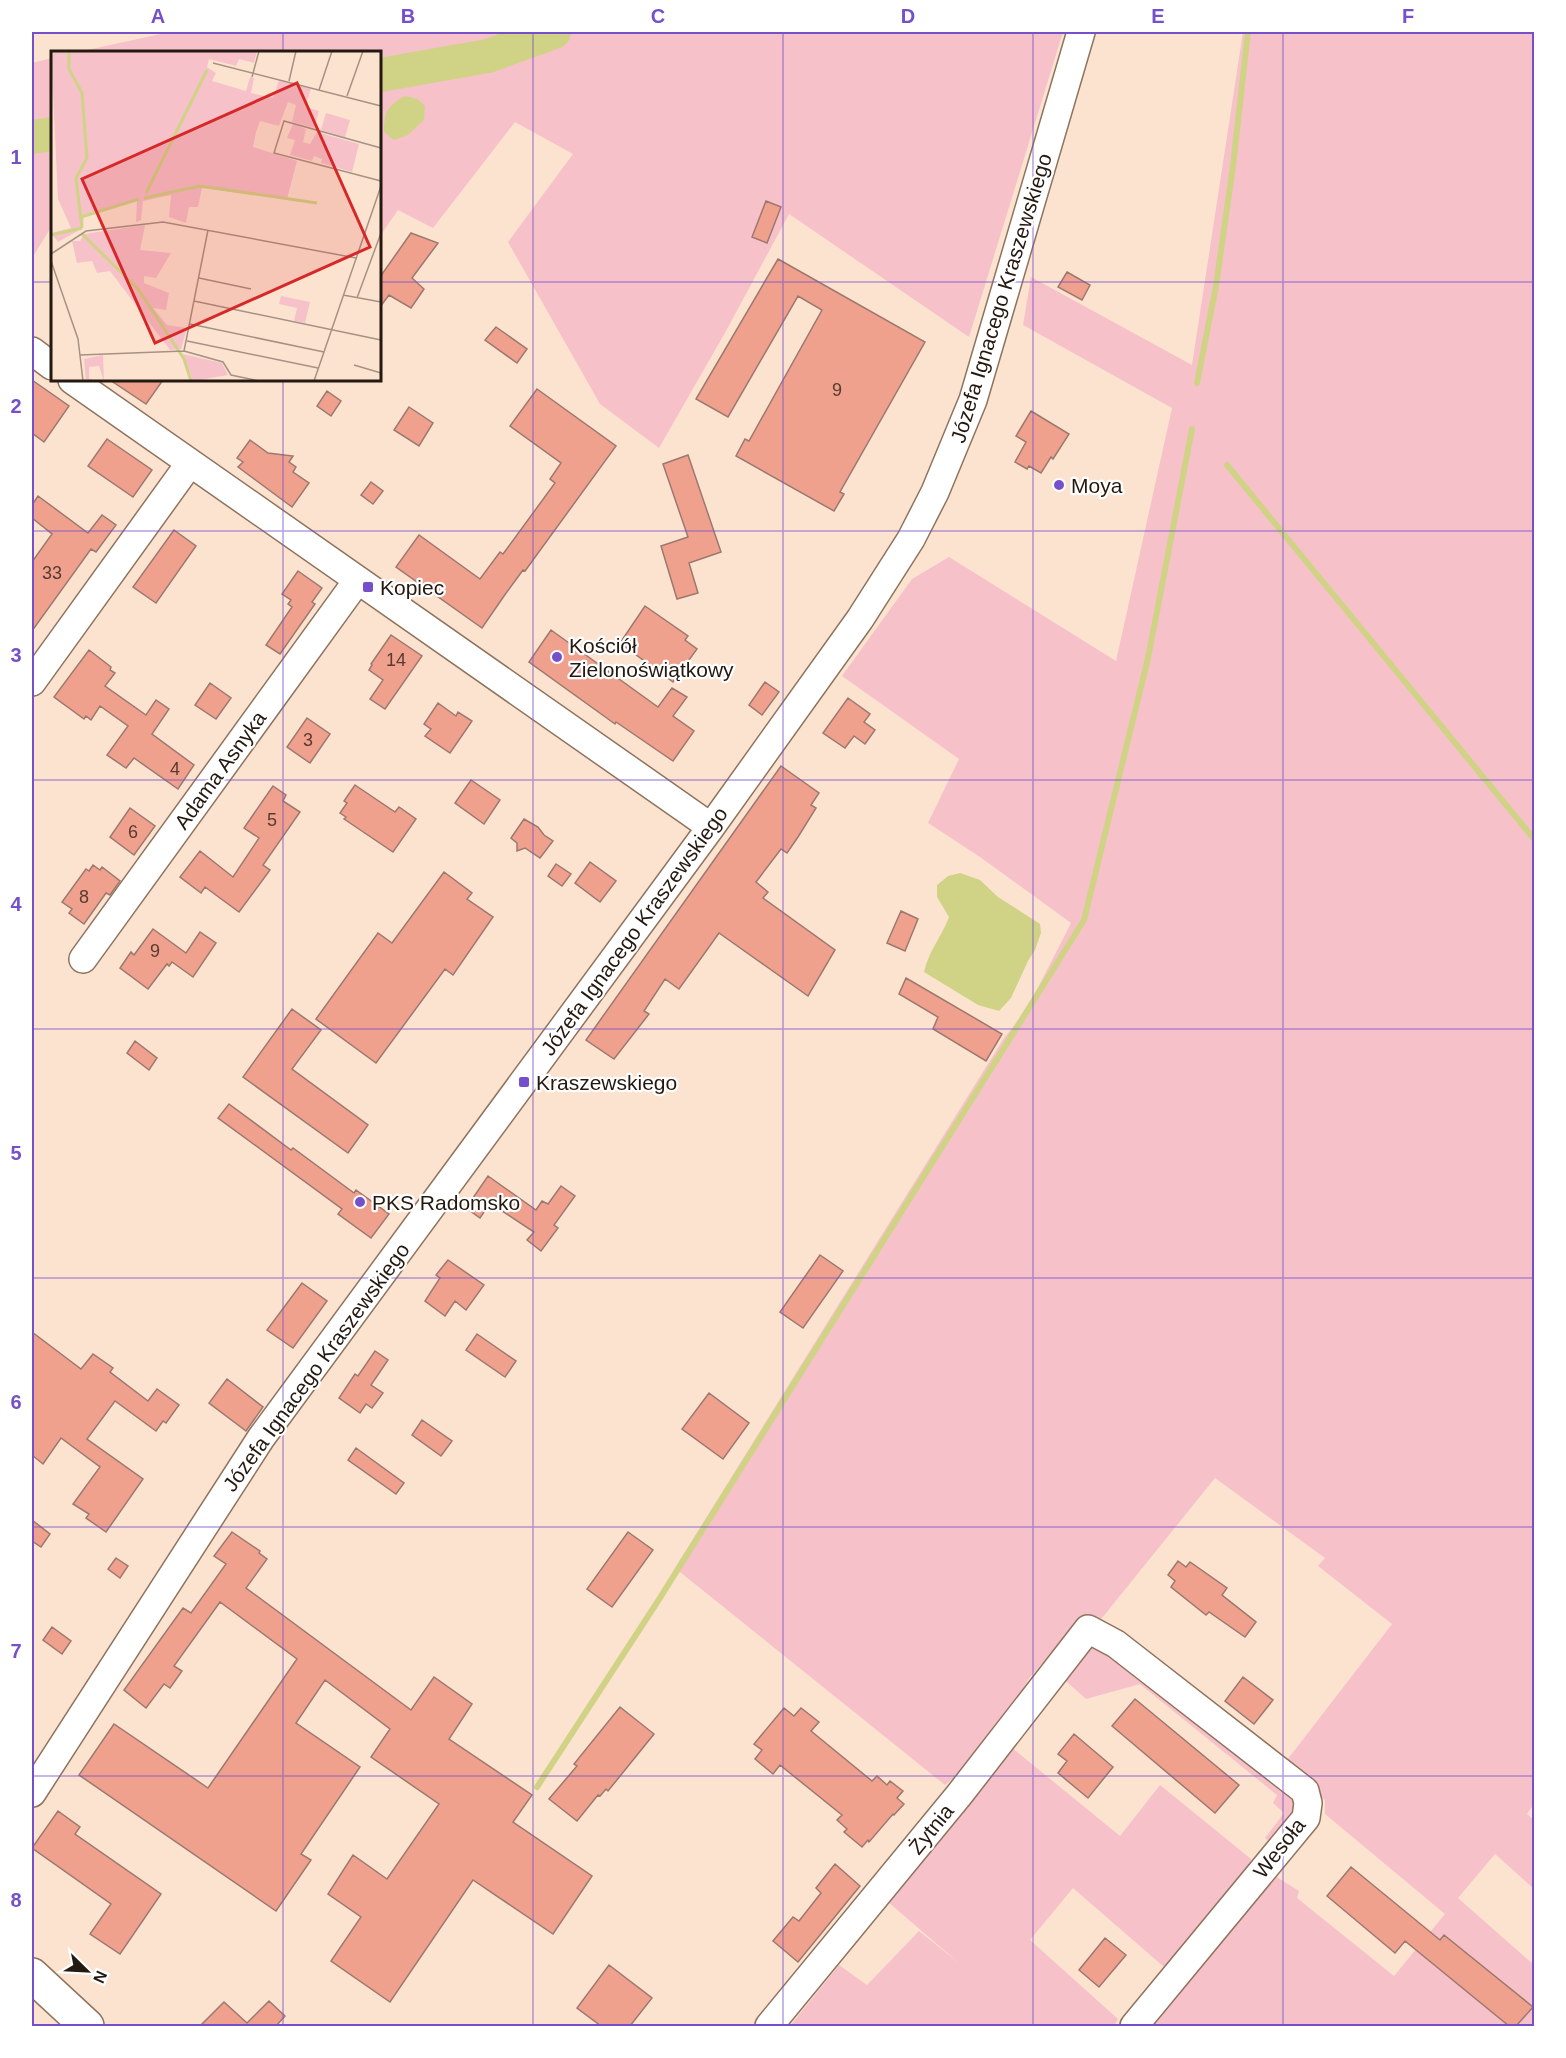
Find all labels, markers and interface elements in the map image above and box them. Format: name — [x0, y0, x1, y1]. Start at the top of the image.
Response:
text: A — [151, 5, 165, 27]
text: B — [401, 5, 415, 27]
text: C — [651, 5, 665, 27]
text: D — [901, 5, 915, 27]
text: E — [1151, 5, 1165, 27]
text: F — [1402, 5, 1414, 27]
inset map — [51, 51, 381, 381]
text: 1 — [10, 146, 22, 168]
street label: Józefa Ignacego Kraszewskiego — [946, 151, 1056, 445]
house number: 9 — [832, 380, 842, 400]
text: 2 — [10, 395, 22, 417]
place label: Moya — [1071, 474, 1123, 497]
marker: Moya — [1052, 478, 1066, 492]
house number: 33 — [42, 563, 62, 583]
place label: Kopiec — [380, 576, 444, 599]
marker: Kopiec — [361, 580, 375, 594]
place label: Kościół Zielonoświątkowy — [569, 634, 734, 681]
text: 3 — [10, 644, 22, 666]
house number: 14 — [386, 650, 406, 670]
marker: Kościół Zielonoświątkowy — [550, 650, 564, 664]
street label: Adama Asnyka — [170, 706, 271, 833]
house number: 3 — [303, 730, 313, 750]
house number: 4 — [170, 759, 180, 779]
street label: Józefa Ignacego Kraszewskiego — [536, 802, 732, 1060]
house number: 5 — [267, 810, 277, 830]
house number: 6 — [128, 822, 138, 842]
house number: 8 — [79, 887, 89, 907]
text: 4 — [10, 893, 22, 915]
house number: 9 — [150, 941, 160, 961]
place label: Kraszewskiego — [536, 1071, 677, 1094]
marker: Kraszewskiego — [517, 1075, 531, 1089]
text: 5 — [10, 1142, 22, 1164]
place label: PKS Radomsko — [372, 1191, 520, 1214]
marker: PKS Radomsko — [353, 1195, 367, 1209]
street label: Józefa Ignacego Kraszewskiego — [218, 1238, 414, 1496]
text: 6 — [10, 1391, 22, 1413]
text: 7 — [10, 1640, 22, 1662]
street label: Żytnia — [904, 1799, 958, 1858]
street label: Wesoła — [1248, 1813, 1310, 1883]
text: 8 — [10, 1889, 22, 1911]
north arrow — [57, 1941, 117, 2001]
text: N — [90, 1968, 110, 1986]

